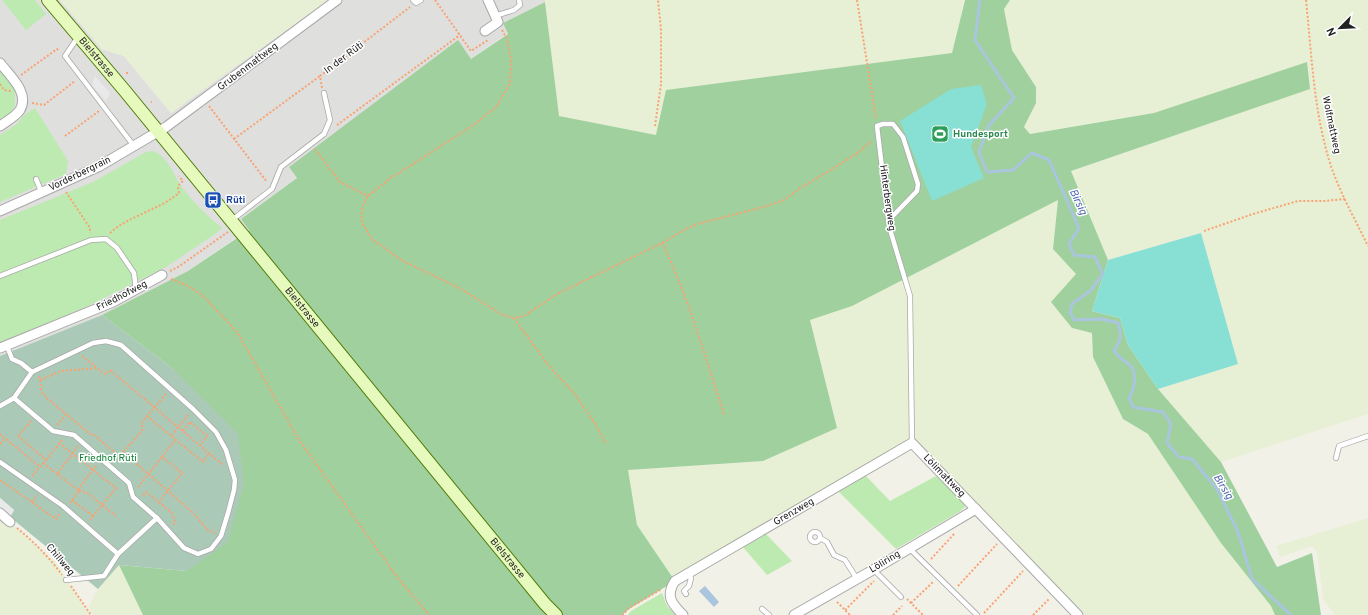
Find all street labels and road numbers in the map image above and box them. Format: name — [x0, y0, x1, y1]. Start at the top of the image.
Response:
street label: Bielstrasse — [76, 34, 117, 80]
street label: In der Rüti — [322, 39, 366, 77]
street label: Grubenmattweg — [215, 40, 281, 94]
street label: Wolfmattweg — [1319, 95, 1343, 155]
street label: Vorderbergrain — [47, 153, 113, 195]
street label: Hinterbergweg — [876, 164, 898, 232]
street label: Friedhofweg — [94, 278, 150, 314]
street label: Bielstrasse — [282, 285, 323, 330]
street label: Lölimattweg — [920, 452, 968, 500]
street label: Grenzweg — [771, 495, 817, 529]
street label: Bielstrasse — [487, 535, 528, 581]
street label: Chillweg — [43, 541, 77, 579]
street label: Löliring — [867, 548, 903, 576]

